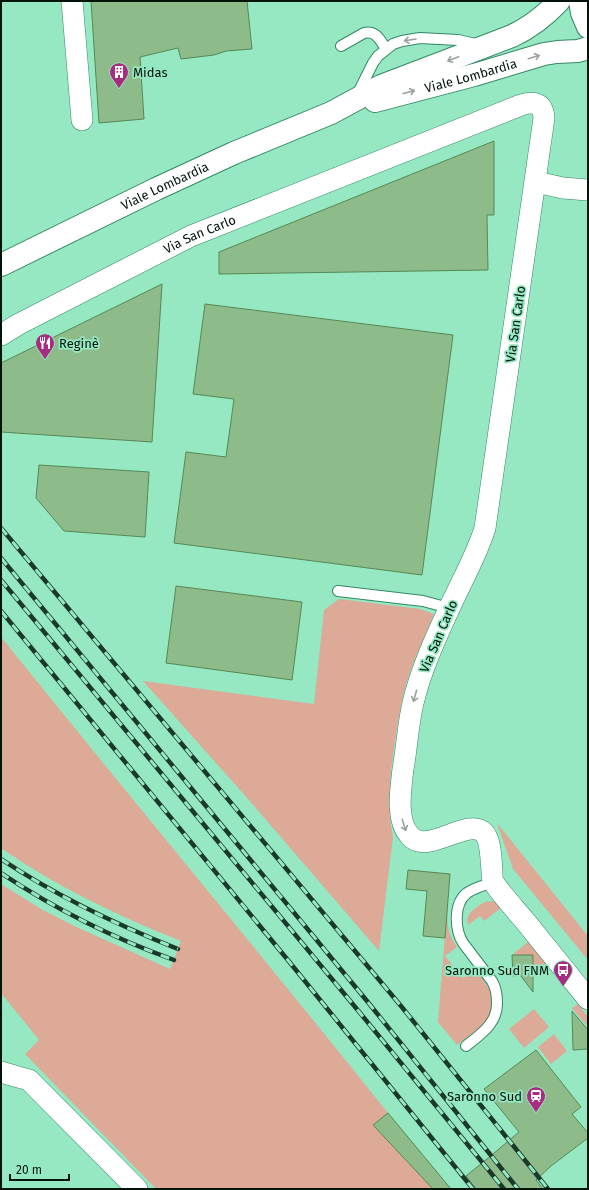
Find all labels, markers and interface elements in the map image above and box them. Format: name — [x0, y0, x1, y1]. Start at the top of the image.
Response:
one-way arrow — [404, 36, 417, 44]
one-way arrow — [528, 53, 541, 60]
one-way arrow — [447, 55, 459, 63]
street label: Viale Lombardia — [423, 56, 519, 96]
building icon: Midas — [108, 61, 130, 89]
place label: Midas — [133, 65, 168, 80]
one-way arrow — [403, 88, 416, 95]
street label: Viale Lombardia — [119, 159, 211, 213]
street label: Via San Carlo — [161, 212, 238, 257]
street label: Via San Carlo — [503, 285, 528, 363]
restaurant icon: Reginè — [34, 332, 56, 360]
place label: Reginè — [59, 336, 99, 351]
street label: Via San Carlo — [416, 598, 460, 675]
one-way arrow — [411, 690, 418, 703]
one-way arrow — [401, 818, 408, 831]
bus stop icon: Saronno Sud FNM — [552, 959, 574, 987]
place label: Saronno Sud FNM — [445, 963, 549, 978]
station icon: Saronno Sud — [525, 1085, 547, 1113]
place label: Saronno Sud — [447, 1089, 522, 1104]
scale bar — [10, 1156, 69, 1182]
text: 20 m — [16, 1163, 42, 1177]

